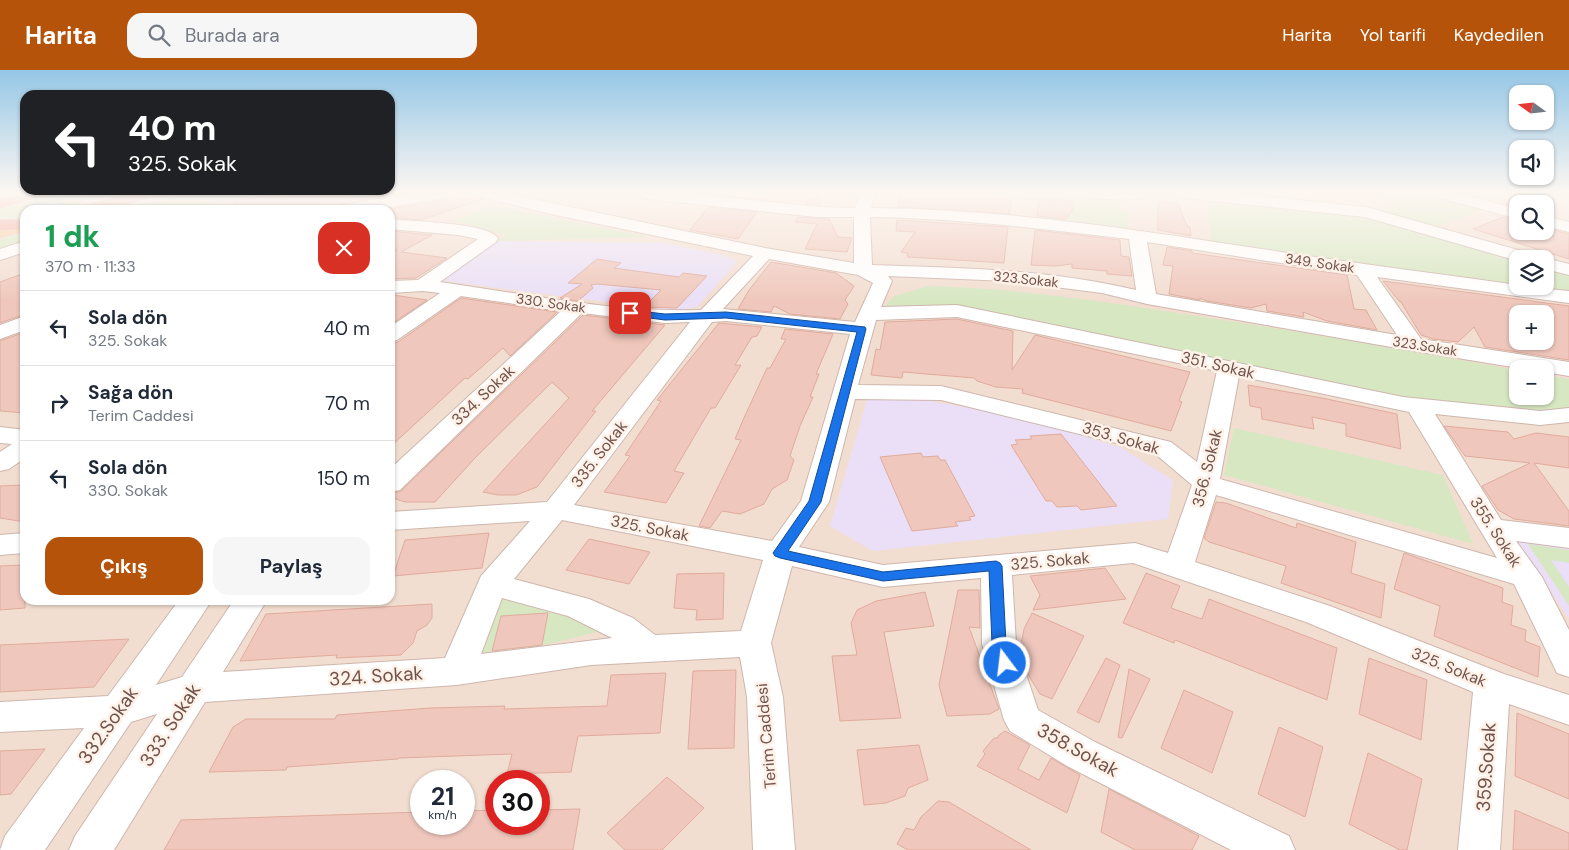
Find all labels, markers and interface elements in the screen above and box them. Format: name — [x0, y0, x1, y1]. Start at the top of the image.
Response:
search box — [127, 13, 477, 58]
text: Harita — [25, 20, 97, 51]
icon: search — [145, 21, 173, 49]
text: Burada ara — [185, 23, 280, 48]
text: Harita — [1282, 23, 1332, 47]
text: Yol tarifi — [1360, 23, 1426, 47]
text: Kaydedilen — [1454, 23, 1544, 47]
north arrow — [1509, 85, 1554, 130]
map controls — [1509, 85, 1554, 405]
text: 40 m — [128, 105, 217, 151]
icon: left — [45, 110, 110, 175]
button: sound — [1509, 140, 1554, 185]
text: 325. Sokak — [128, 149, 237, 178]
button: search — [1509, 195, 1554, 240]
text: 1 dk — [45, 217, 100, 256]
button: close — [318, 222, 370, 274]
street label: 349. Sokak — [1284, 249, 1356, 277]
button: layers — [1509, 250, 1554, 295]
text: 370 m · 11:33 — [45, 256, 136, 277]
street label: 323.Sokak — [992, 267, 1060, 291]
street label: 330. Sokak — [515, 289, 587, 317]
pin — [609, 292, 651, 334]
icon: arrive — [616, 299, 644, 327]
text: Sola dön — [88, 305, 168, 330]
button: + — [1509, 305, 1554, 350]
icon: left — [45, 314, 73, 342]
text: 40 m — [323, 316, 370, 341]
text: 325. Sokak — [88, 330, 167, 351]
street label: 323.Sokak — [1391, 332, 1459, 360]
street label: 351. Sokak — [1179, 346, 1257, 384]
street label: 334. Sokak — [447, 360, 519, 430]
button: − — [1509, 360, 1554, 405]
text: Sağa dön — [88, 380, 173, 405]
icon: right — [45, 389, 73, 417]
text: 70 m — [325, 391, 370, 416]
text: Terim Caddesi — [88, 405, 194, 426]
street label: 335. Sokak — [566, 416, 632, 492]
street label: 353. Sokak — [1080, 417, 1162, 459]
street label: 356. Sokak — [1187, 427, 1227, 509]
text: Sola dön — [88, 455, 168, 480]
icon: left — [45, 464, 73, 492]
text: 150 m — [318, 466, 370, 491]
text: 330. Sokak — [88, 480, 168, 501]
street label: 355. Sokak — [1465, 493, 1527, 571]
street label: 325. Sokak — [609, 510, 691, 546]
button: Çıkış — [45, 537, 203, 595]
button: Paylaş — [213, 537, 370, 595]
street label: 325. Sokak — [1010, 547, 1090, 575]
position arrow — [978, 636, 1030, 688]
street label: 325. Sokak — [1408, 642, 1490, 692]
street label: 324. Sokak — [328, 660, 424, 692]
street label: 333. Sokak — [134, 678, 206, 771]
street label: 332.Sokak — [72, 681, 144, 769]
street label: Terim Caddesi — [751, 683, 781, 789]
street label: 358.Sokak — [1033, 717, 1124, 783]
street label: 359.Sokak — [1470, 721, 1502, 812]
speed limit sign: 30 — [485, 770, 550, 835]
text: 21 — [431, 780, 454, 813]
text: km/h — [428, 807, 457, 823]

